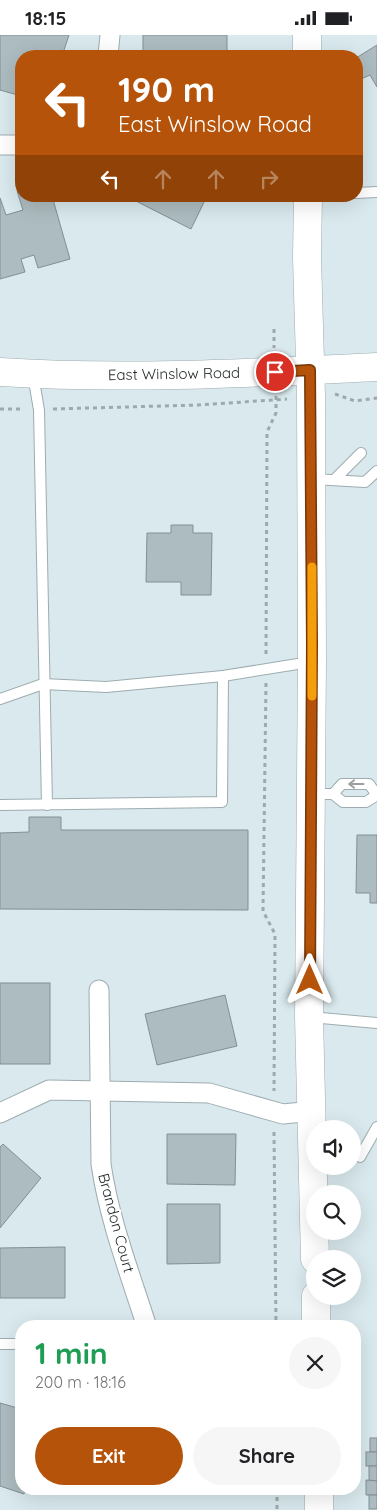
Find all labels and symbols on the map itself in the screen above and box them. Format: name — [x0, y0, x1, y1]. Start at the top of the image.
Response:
pin — [254, 351, 296, 393]
street label: East Winslow Road — [108, 363, 240, 384]
one-way arrow — [348, 779, 364, 789]
position arrow — [283, 953, 335, 1005]
street label: Brandon Court — [94, 1171, 139, 1275]

